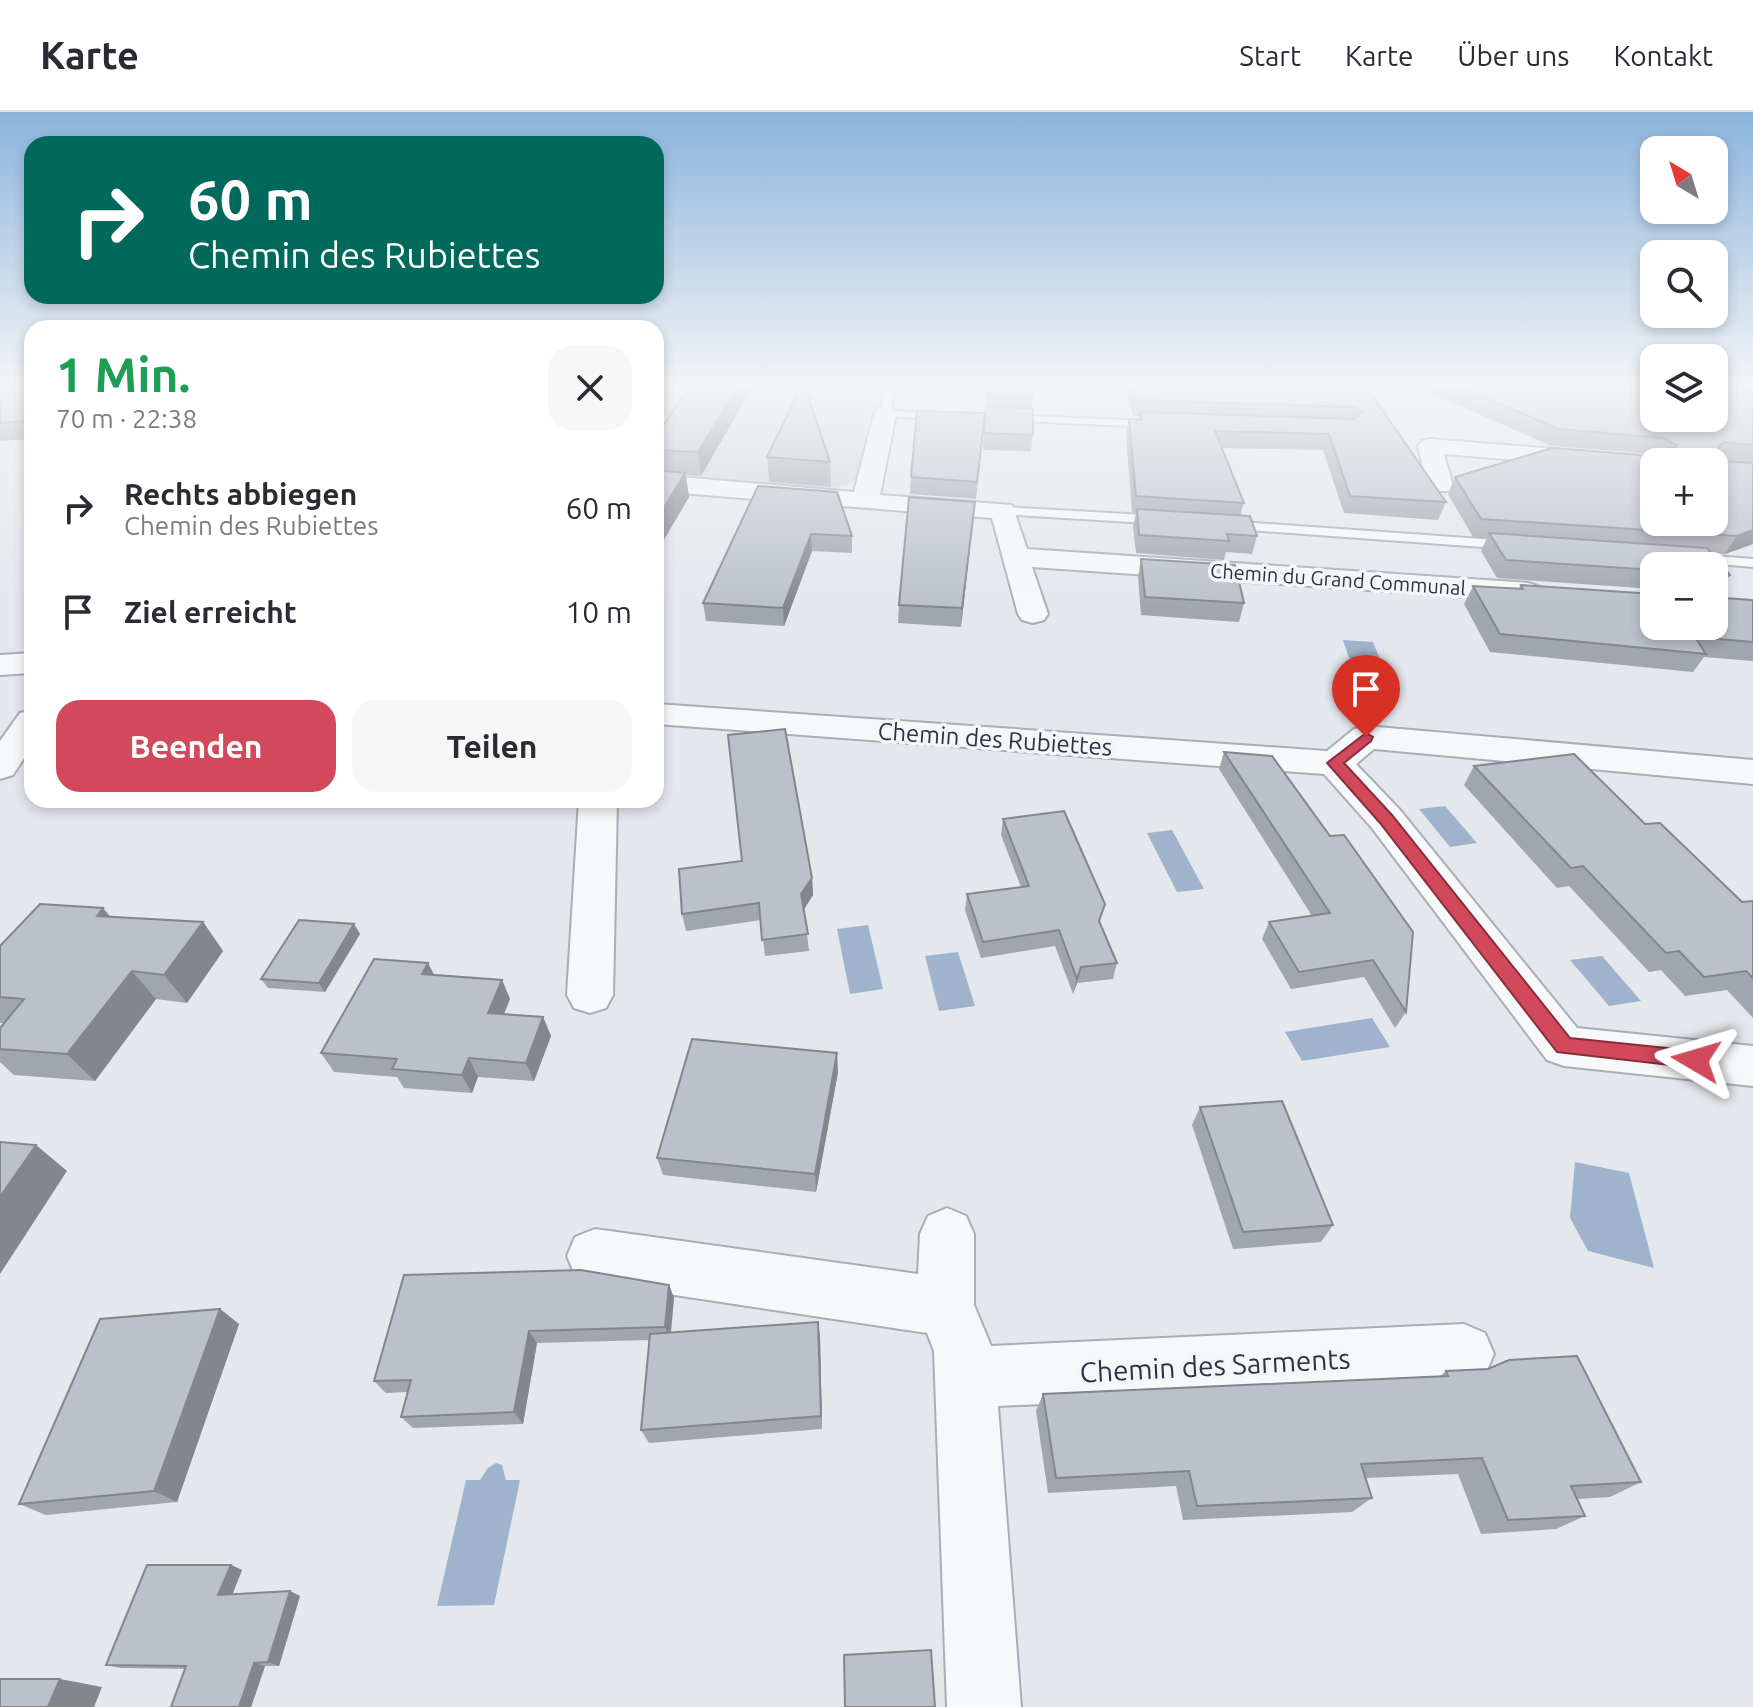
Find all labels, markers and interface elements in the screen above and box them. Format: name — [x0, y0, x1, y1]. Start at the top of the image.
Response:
text: Karte — [40, 34, 139, 76]
text: Start — [1239, 40, 1301, 71]
text: Karte — [1345, 40, 1413, 71]
text: Über uns — [1457, 40, 1569, 71]
text: Kontakt — [1613, 40, 1713, 71]
north arrow — [1640, 136, 1728, 224]
map controls — [1640, 136, 1728, 640]
icon: right — [56, 168, 160, 272]
text: 60 m — [188, 168, 313, 231]
text: Chemin des Rubiettes — [188, 234, 540, 275]
button: search — [1640, 240, 1728, 328]
button: layers — [1640, 344, 1728, 432]
button: close — [548, 346, 632, 430]
text: 1 Min. — [56, 347, 190, 401]
text: 70 m · 22:38 — [56, 404, 197, 433]
button: + — [1640, 448, 1728, 536]
text: Rechts abbiegen — [124, 477, 357, 511]
icon: right — [56, 486, 100, 530]
text: 60 m — [565, 491, 632, 525]
text: Chemin des Rubiettes — [124, 511, 378, 540]
button: − — [1640, 552, 1728, 640]
street label: Chemin du Grand Communal — [1209, 559, 1467, 599]
icon: arrive — [56, 590, 100, 634]
text: Ziel erreicht — [124, 595, 297, 629]
text: 10 m — [565, 595, 632, 629]
pin — [1332, 655, 1400, 737]
icon: arrive — [1344, 667, 1388, 711]
button: Beenden — [56, 700, 336, 792]
button: Teilen — [352, 700, 632, 792]
street label: Chemin des Rubiettes — [877, 717, 1113, 761]
position arrow — [1654, 1018, 1738, 1102]
street label: Chemin des Sarments — [1079, 1342, 1351, 1388]

